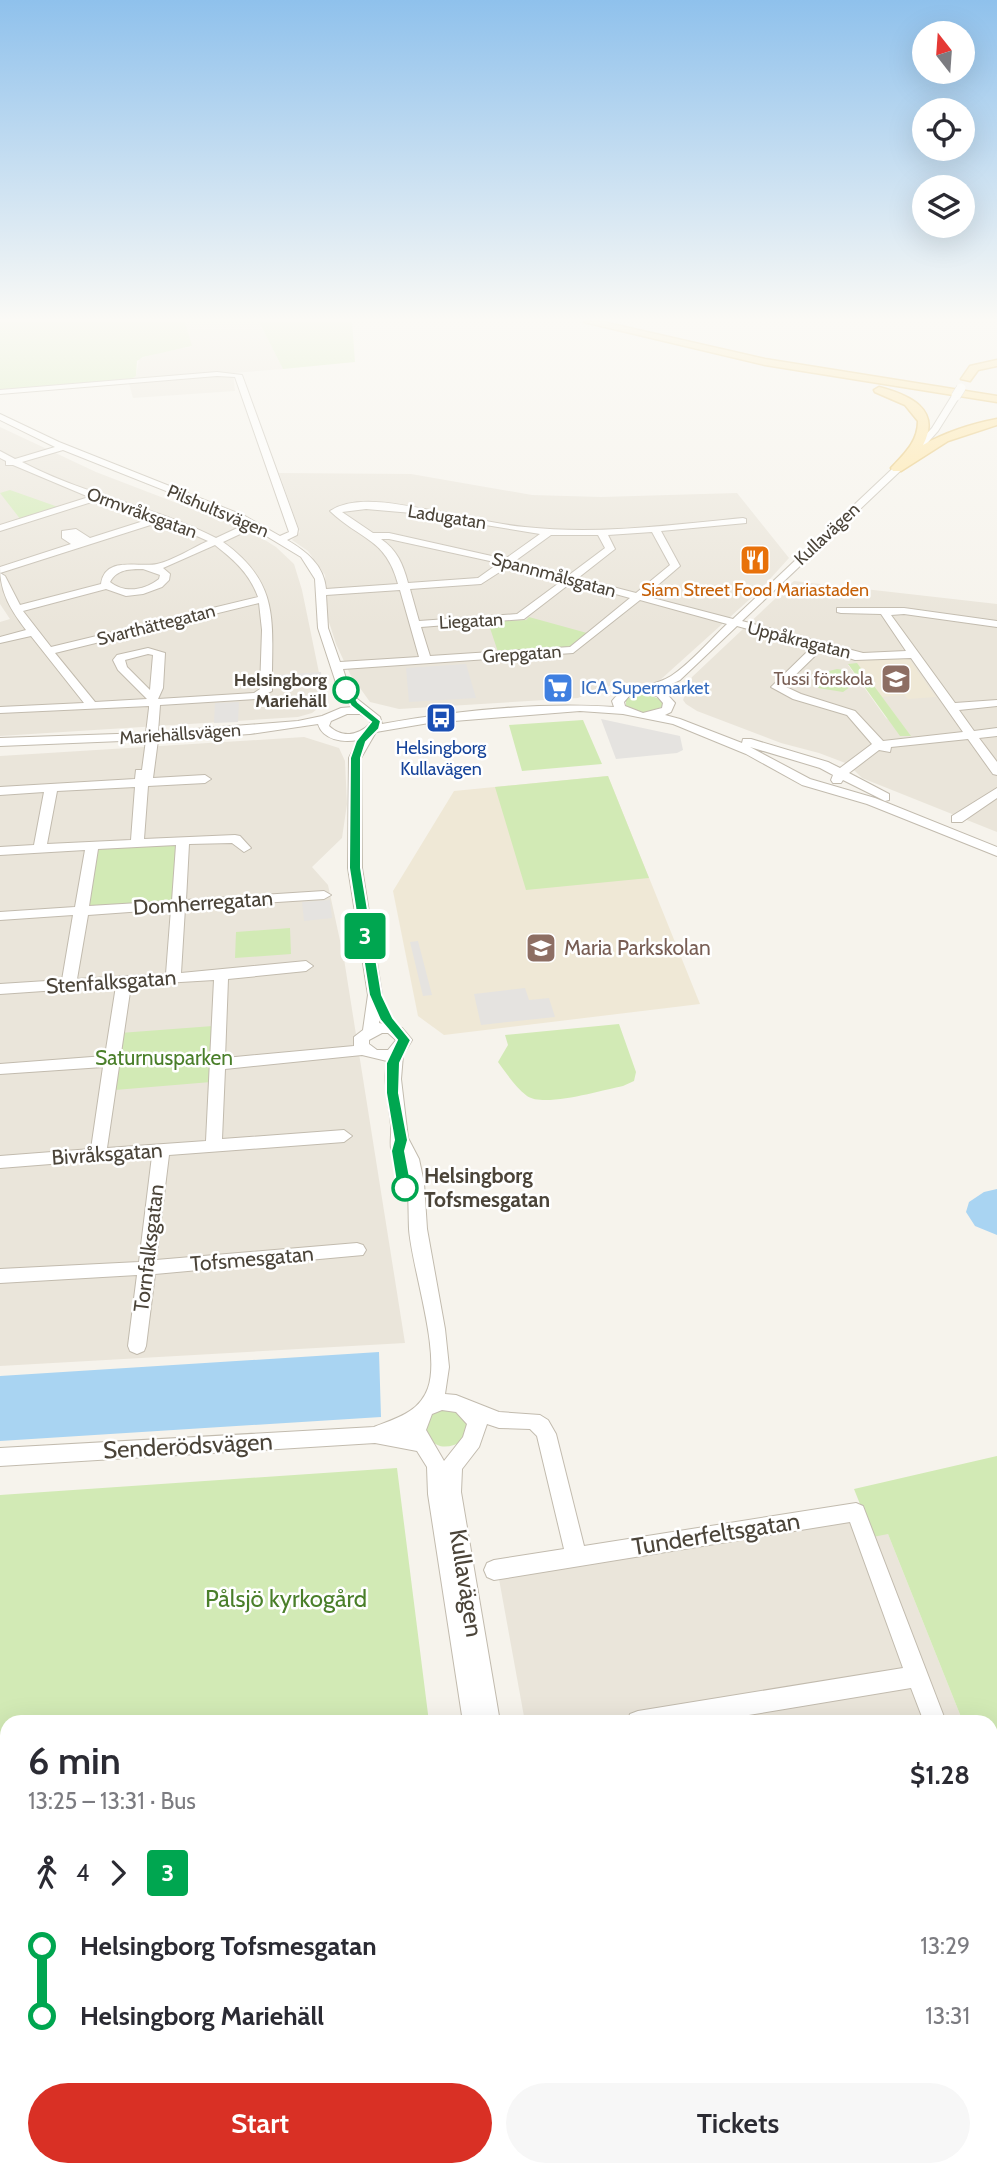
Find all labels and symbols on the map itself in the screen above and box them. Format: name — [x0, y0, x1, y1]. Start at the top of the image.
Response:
north arrow — [912, 21, 975, 84]
street label: Pilshultsvägen — [164, 480, 272, 542]
street label: Ormvråksgatan — [84, 483, 200, 543]
street label: Kullavägen — [790, 498, 864, 570]
street label: Ladugatan — [406, 500, 488, 534]
restaurant icon: Siam Street Food Mariastaden — [738, 543, 772, 577]
street label: Spannmålsgatan — [490, 548, 618, 602]
place label: Siam Street Food Mariastaden — [641, 579, 869, 601]
street label: Svarthättegatan — [95, 600, 217, 650]
street label: Liegatan — [438, 608, 504, 634]
street label: Uppåkragatan — [745, 617, 853, 663]
street label: Grepgatan — [482, 640, 562, 668]
school or university icon: Tussi förskola — [879, 662, 913, 696]
place label: Tussi förskola — [773, 668, 873, 690]
place label: Helsingborg Mariehäll — [234, 669, 327, 712]
supermarket icon: ICA Supermarket — [541, 671, 575, 705]
marker: Helsingborg Mariehäll — [333, 677, 359, 703]
place label: ICA Supermarket — [581, 677, 710, 699]
bus stop icon: Helsingborg Kullavägen — [424, 701, 458, 735]
street label: Mariehällsvägen — [118, 719, 242, 749]
place label: Helsingborg Kullavägen — [396, 737, 487, 780]
street label: Domherregatan — [132, 885, 274, 920]
line badge: 3 — [342, 913, 388, 959]
school or university icon: Maria Parkskolan — [524, 931, 558, 965]
place label: Maria Parkskolan — [564, 935, 711, 960]
street label: Stenfalksgatan — [45, 964, 177, 999]
park label: Saturnusparken — [95, 1045, 233, 1070]
street label: Bivråksgatan — [51, 1137, 163, 1170]
place label: Helsingborg Tofsmesgatan — [424, 1163, 550, 1212]
marker: Helsingborg Tofsmesgatan — [392, 1175, 418, 1201]
street label: Tornfalksgatan — [128, 1183, 169, 1313]
street label: Tofsmesgatan — [189, 1241, 315, 1276]
street label: Senderödsvägen — [102, 1427, 274, 1464]
street label: Tunderfeltsgatan — [630, 1506, 802, 1561]
street label: Kullavägen — [444, 1527, 489, 1639]
park label: Pålsjö kyrkogård — [205, 1584, 367, 1613]

